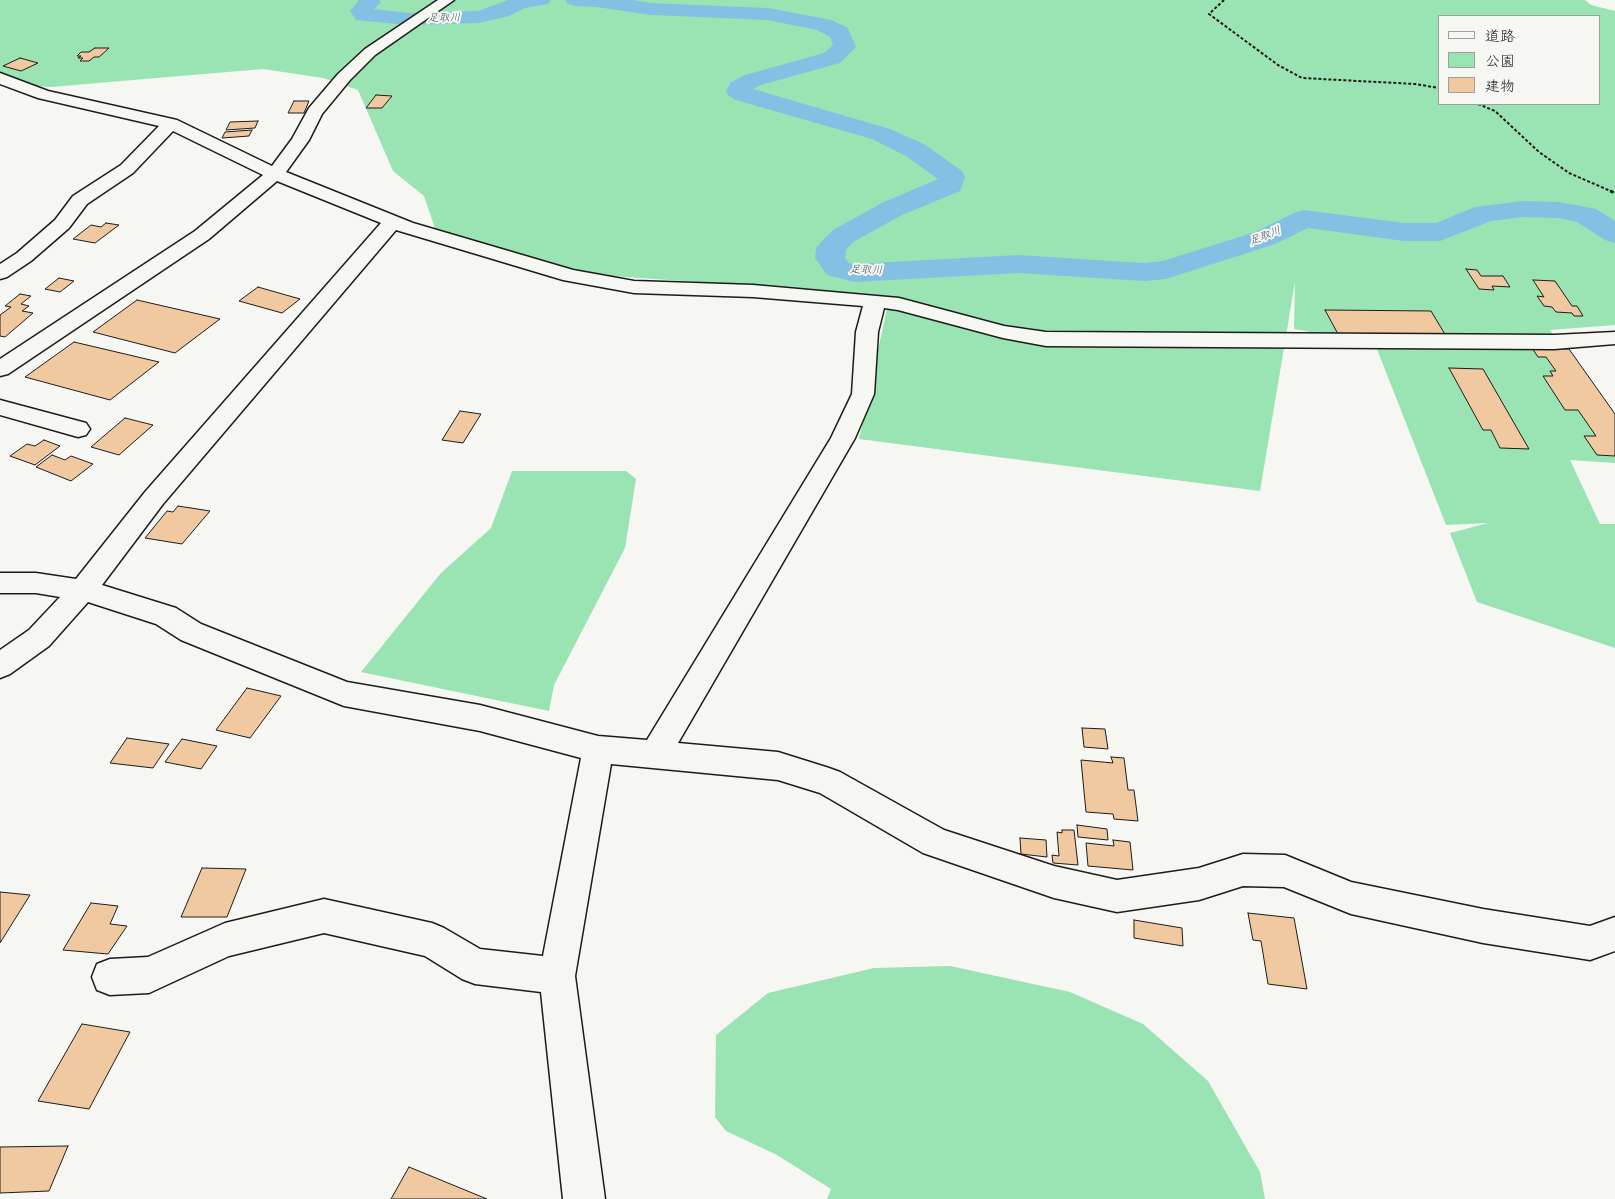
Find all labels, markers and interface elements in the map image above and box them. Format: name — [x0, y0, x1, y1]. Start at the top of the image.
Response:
water label: 足取川 — [427, 11, 461, 25]
legend — [1438, 15, 1600, 105]
text: 道路 — [1485, 26, 1515, 45]
text: 公園 — [1485, 51, 1515, 70]
text: 建物 — [1485, 76, 1515, 95]
water label: 足取川 — [1247, 224, 1283, 248]
water label: 足取川 — [849, 263, 883, 277]

